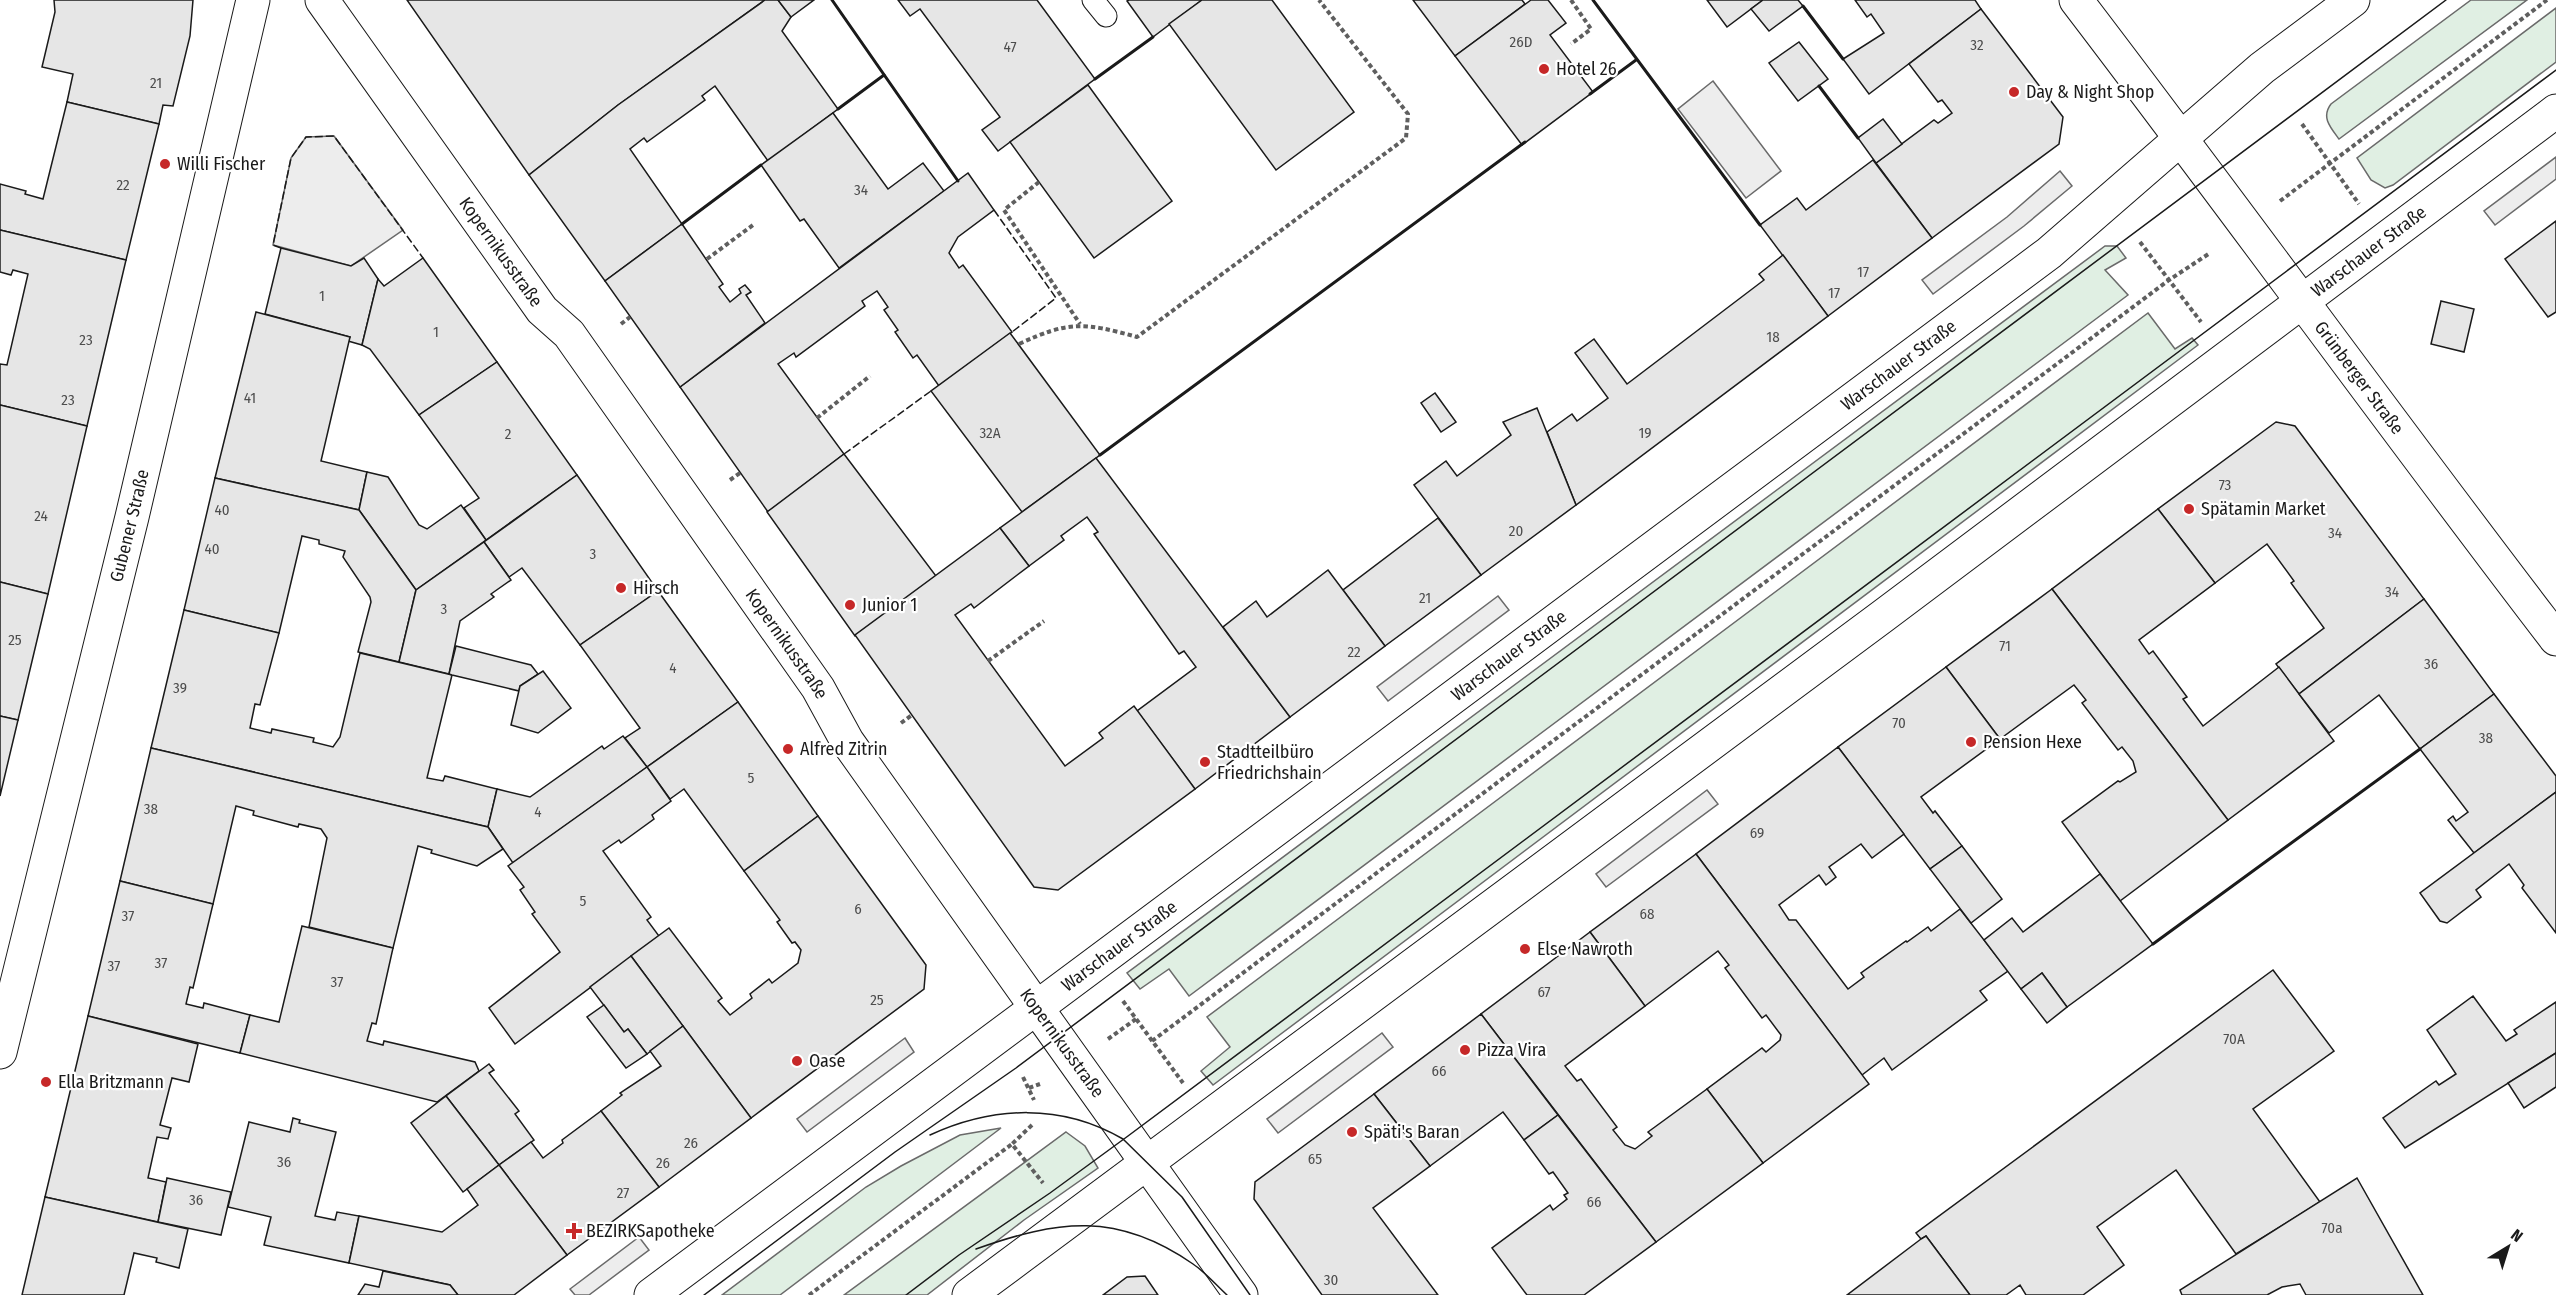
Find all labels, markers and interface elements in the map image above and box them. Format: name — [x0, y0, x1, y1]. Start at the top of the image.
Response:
house number: 26D — [1510, 33, 1532, 51]
house number: 32 — [1970, 36, 1984, 54]
house number: 47 — [1003, 38, 1017, 56]
place label: Hotel 26 — [1556, 58, 1617, 80]
marker: Hotel 26 — [1537, 62, 1551, 76]
house number: 21 — [150, 74, 162, 92]
place label: Day & Night Shop — [2026, 81, 2154, 103]
marker: Day & Night Shop — [2007, 85, 2021, 99]
place label: Willi Fischer — [177, 153, 266, 175]
marker: Willi Fischer — [158, 157, 172, 171]
house number: 22 — [116, 176, 130, 194]
house number: 34 — [854, 181, 868, 199]
street label: Kopernikusstraße — [454, 193, 547, 311]
street label: Warschauer Straße — [2307, 201, 2431, 302]
house number: 17 — [1857, 263, 1869, 281]
house number: 17 — [1828, 284, 1840, 302]
house number: 1 — [319, 287, 325, 305]
street label: Warschauer Straße — [1837, 315, 1961, 415]
street label: Grünberger Straße — [2310, 317, 2408, 439]
house number: 1 — [433, 323, 439, 341]
house number: 18 — [1766, 328, 1780, 346]
house number: 23 — [79, 331, 93, 349]
house number: 41 — [244, 389, 256, 407]
house number: 23 — [61, 391, 75, 409]
house number: 32A — [979, 424, 1001, 442]
house number: 19 — [1638, 424, 1652, 442]
house number: 2 — [505, 425, 512, 443]
street label: Gubener Straße — [105, 467, 154, 584]
house number: 73 — [2219, 476, 2232, 494]
place label: Spätamin Market — [2201, 498, 2326, 520]
house number: 40 — [214, 501, 230, 519]
marker: Spätamin Market — [2182, 502, 2196, 516]
house number: 24 — [34, 507, 48, 525]
house number: 20 — [1509, 522, 1523, 540]
house number: 34 — [2328, 524, 2342, 542]
house number: 40 — [204, 540, 220, 558]
house number: 3 — [590, 545, 597, 563]
place label: Hirsch — [633, 577, 679, 599]
marker: Hirsch — [614, 581, 628, 595]
house number: 34 — [2385, 583, 2399, 601]
street label: Kopernikusstraße — [741, 585, 833, 703]
house number: 21 — [1419, 589, 1431, 607]
place label: Junior 1 — [862, 594, 917, 616]
marker: Junior 1 — [843, 598, 857, 612]
house number: 3 — [441, 600, 448, 618]
street label: Warschauer Straße — [1447, 605, 1571, 706]
house number: 25 — [8, 631, 22, 649]
house number: 71 — [1999, 637, 2011, 655]
house number: 22 — [1347, 643, 1361, 661]
house number: 36 — [2424, 655, 2438, 673]
house number: 4 — [669, 659, 677, 677]
house number: 39 — [173, 679, 187, 697]
house number: 70 — [1892, 714, 1906, 732]
house number: 38 — [2479, 729, 2493, 747]
place label: Pension Hexe — [1983, 731, 2082, 753]
marker: Pension Hexe — [1964, 735, 1978, 749]
place label: Alfred Zitrin — [800, 738, 888, 760]
place label: Stadtteilbüro Friedrichshain — [1217, 741, 1322, 784]
marker: Alfred Zitrin — [781, 742, 795, 756]
marker: Stadtteilbüro Friedrichshain — [1198, 755, 1212, 769]
house number: 5 — [748, 769, 755, 787]
house number: 38 — [144, 800, 158, 818]
house number: 4 — [534, 803, 542, 821]
house number: 69 — [1750, 824, 1764, 842]
house number: 5 — [580, 892, 587, 910]
street label: Warschauer Straße — [1057, 896, 1181, 996]
house number: 6 — [854, 900, 862, 918]
house number: 68 — [1640, 905, 1654, 923]
house number: 37 — [122, 907, 134, 925]
place label: Else Nawroth — [1537, 938, 1633, 960]
marker: Else Nawroth — [1518, 942, 1532, 956]
house number: 37 — [155, 954, 167, 972]
house number: 37 — [108, 957, 120, 975]
house number: 37 — [331, 973, 343, 991]
house number: 67 — [1537, 983, 1551, 1001]
street label: Kopernikusstraße — [1015, 984, 1109, 1102]
house number: 25 — [870, 991, 884, 1009]
house number: 70A — [2223, 1030, 2245, 1048]
place label: Pizza Vira — [1477, 1039, 1546, 1061]
marker: Pizza Vira — [1458, 1043, 1472, 1057]
place label: Oase — [809, 1050, 846, 1072]
marker: Oase — [790, 1054, 804, 1068]
house number: 66 — [1432, 1062, 1446, 1080]
place label: Ella Britzmann — [58, 1071, 164, 1093]
marker: Ella Britzmann — [39, 1075, 53, 1089]
place label: Späti's Baran — [1364, 1121, 1460, 1143]
marker: Späti's Baran — [1345, 1125, 1359, 1139]
house number: 26 — [684, 1134, 698, 1152]
house number: 65 — [1308, 1150, 1322, 1168]
house number: 36 — [277, 1153, 291, 1171]
house number: 26 — [656, 1154, 670, 1172]
house number: 27 — [617, 1184, 629, 1202]
house number: 36 — [189, 1191, 203, 1209]
house number: 66 — [1587, 1193, 1601, 1211]
north arrow — [2478, 1217, 2538, 1277]
house number: 70a — [2321, 1219, 2343, 1237]
place label: BEZIRKSapotheke — [586, 1220, 715, 1242]
marker: BEZIRKSapotheke — [567, 1224, 581, 1238]
text: N — [2507, 1225, 2527, 1246]
house number: 30 — [1324, 1271, 1338, 1289]

